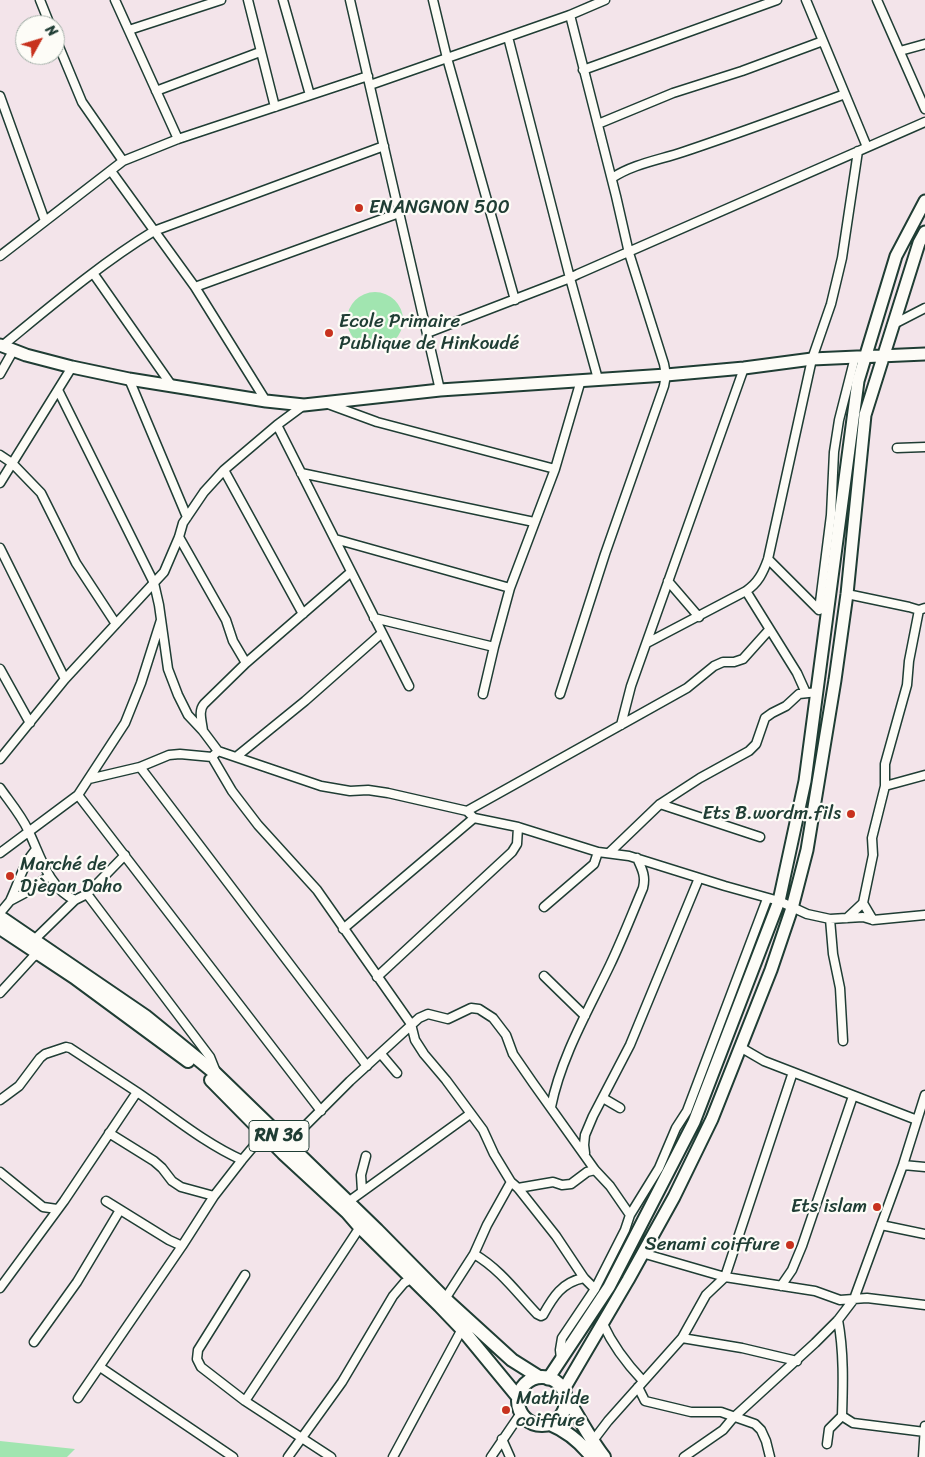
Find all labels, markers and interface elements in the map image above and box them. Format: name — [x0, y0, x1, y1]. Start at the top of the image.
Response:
north arrow — [15, 15, 65, 65]
text: N — [38, 19, 64, 43]
place label: ENANGNON 500 — [369, 197, 510, 219]
marker: ENANGNON 500 — [353, 202, 365, 214]
place label: Ecole Primaire Publique de Hinkoudé — [339, 311, 519, 355]
marker: Ecole Primaire Publique de Hinkoudé — [323, 327, 335, 339]
place label: Ets B.wordm.fils — [703, 803, 841, 825]
marker: Ets B.wordm.fils — [845, 808, 857, 820]
place label: Marché de Djègan Daho — [20, 854, 122, 898]
marker: Marché de Djègan Daho — [4, 870, 16, 882]
road number: RN 36 — [249, 1120, 309, 1152]
place label: Ets islam — [791, 1196, 867, 1218]
marker: Ets islam — [871, 1201, 883, 1213]
place label: Senami coiffure — [645, 1234, 780, 1256]
marker: Senami coiffure — [784, 1239, 796, 1251]
place label: Mathilde coiffure — [516, 1388, 589, 1432]
marker: Mathilde coiffure — [500, 1404, 512, 1416]

